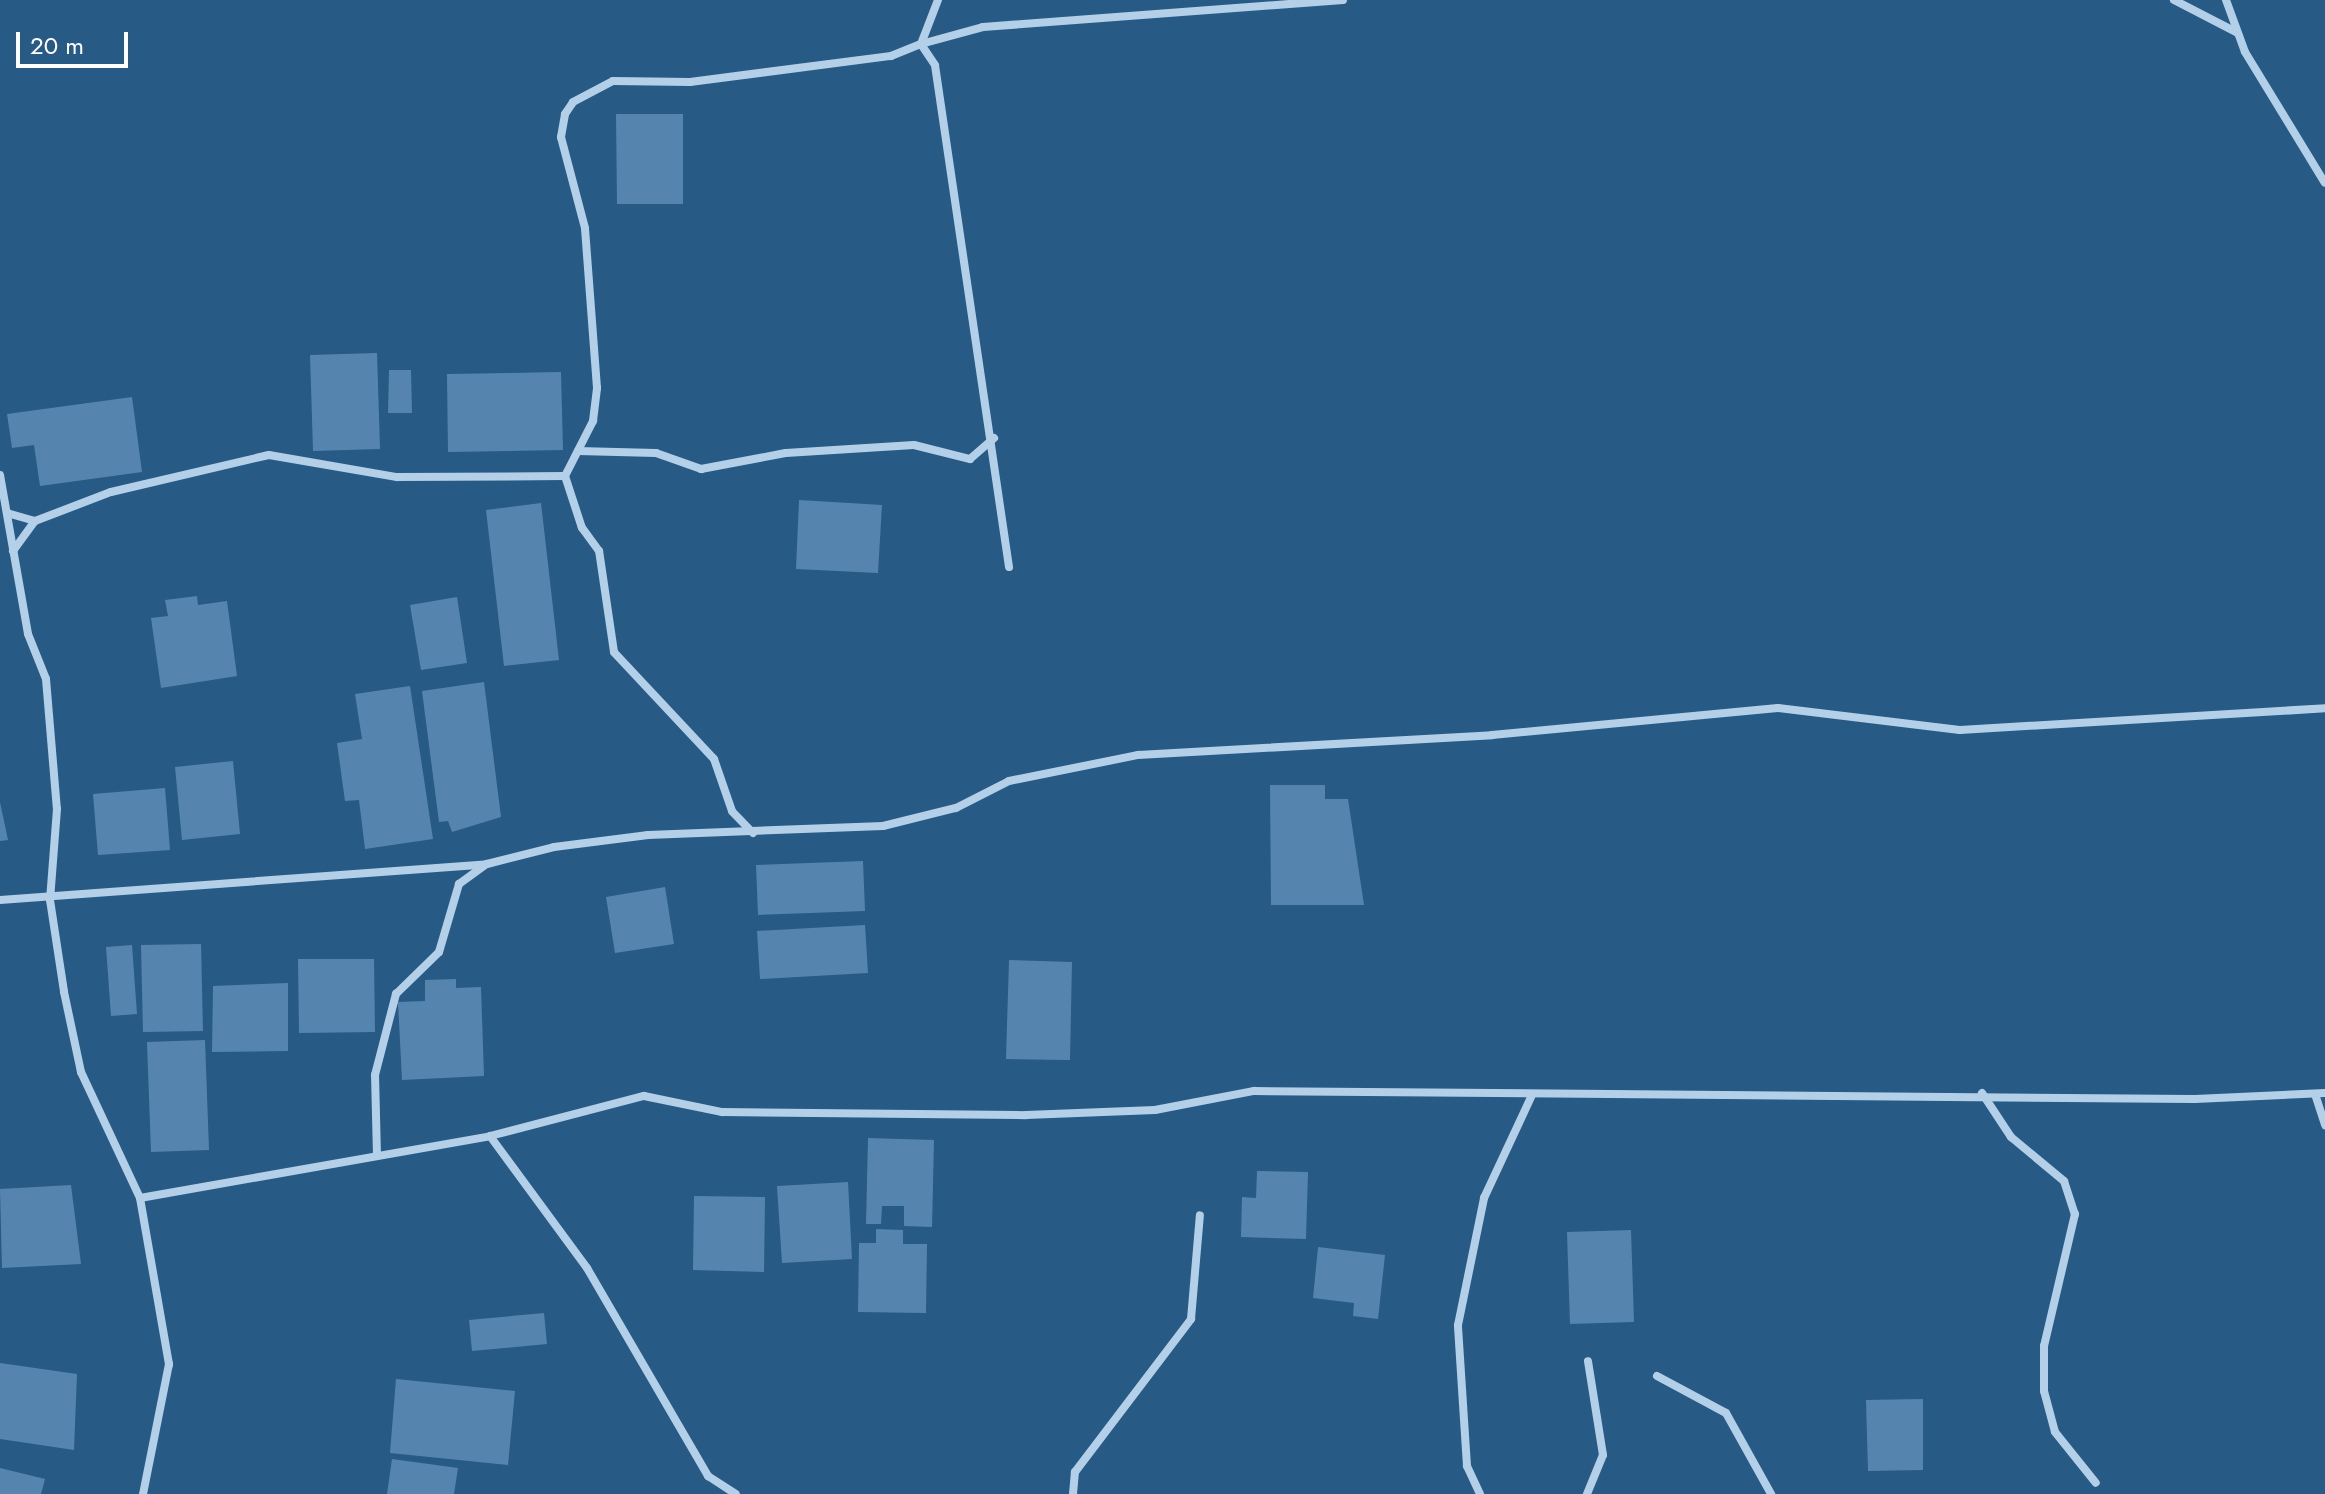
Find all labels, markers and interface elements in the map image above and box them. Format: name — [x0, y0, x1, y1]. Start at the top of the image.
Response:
scale bar — [20, 16, 132, 66]
text: 20 m — [30, 28, 84, 63]

